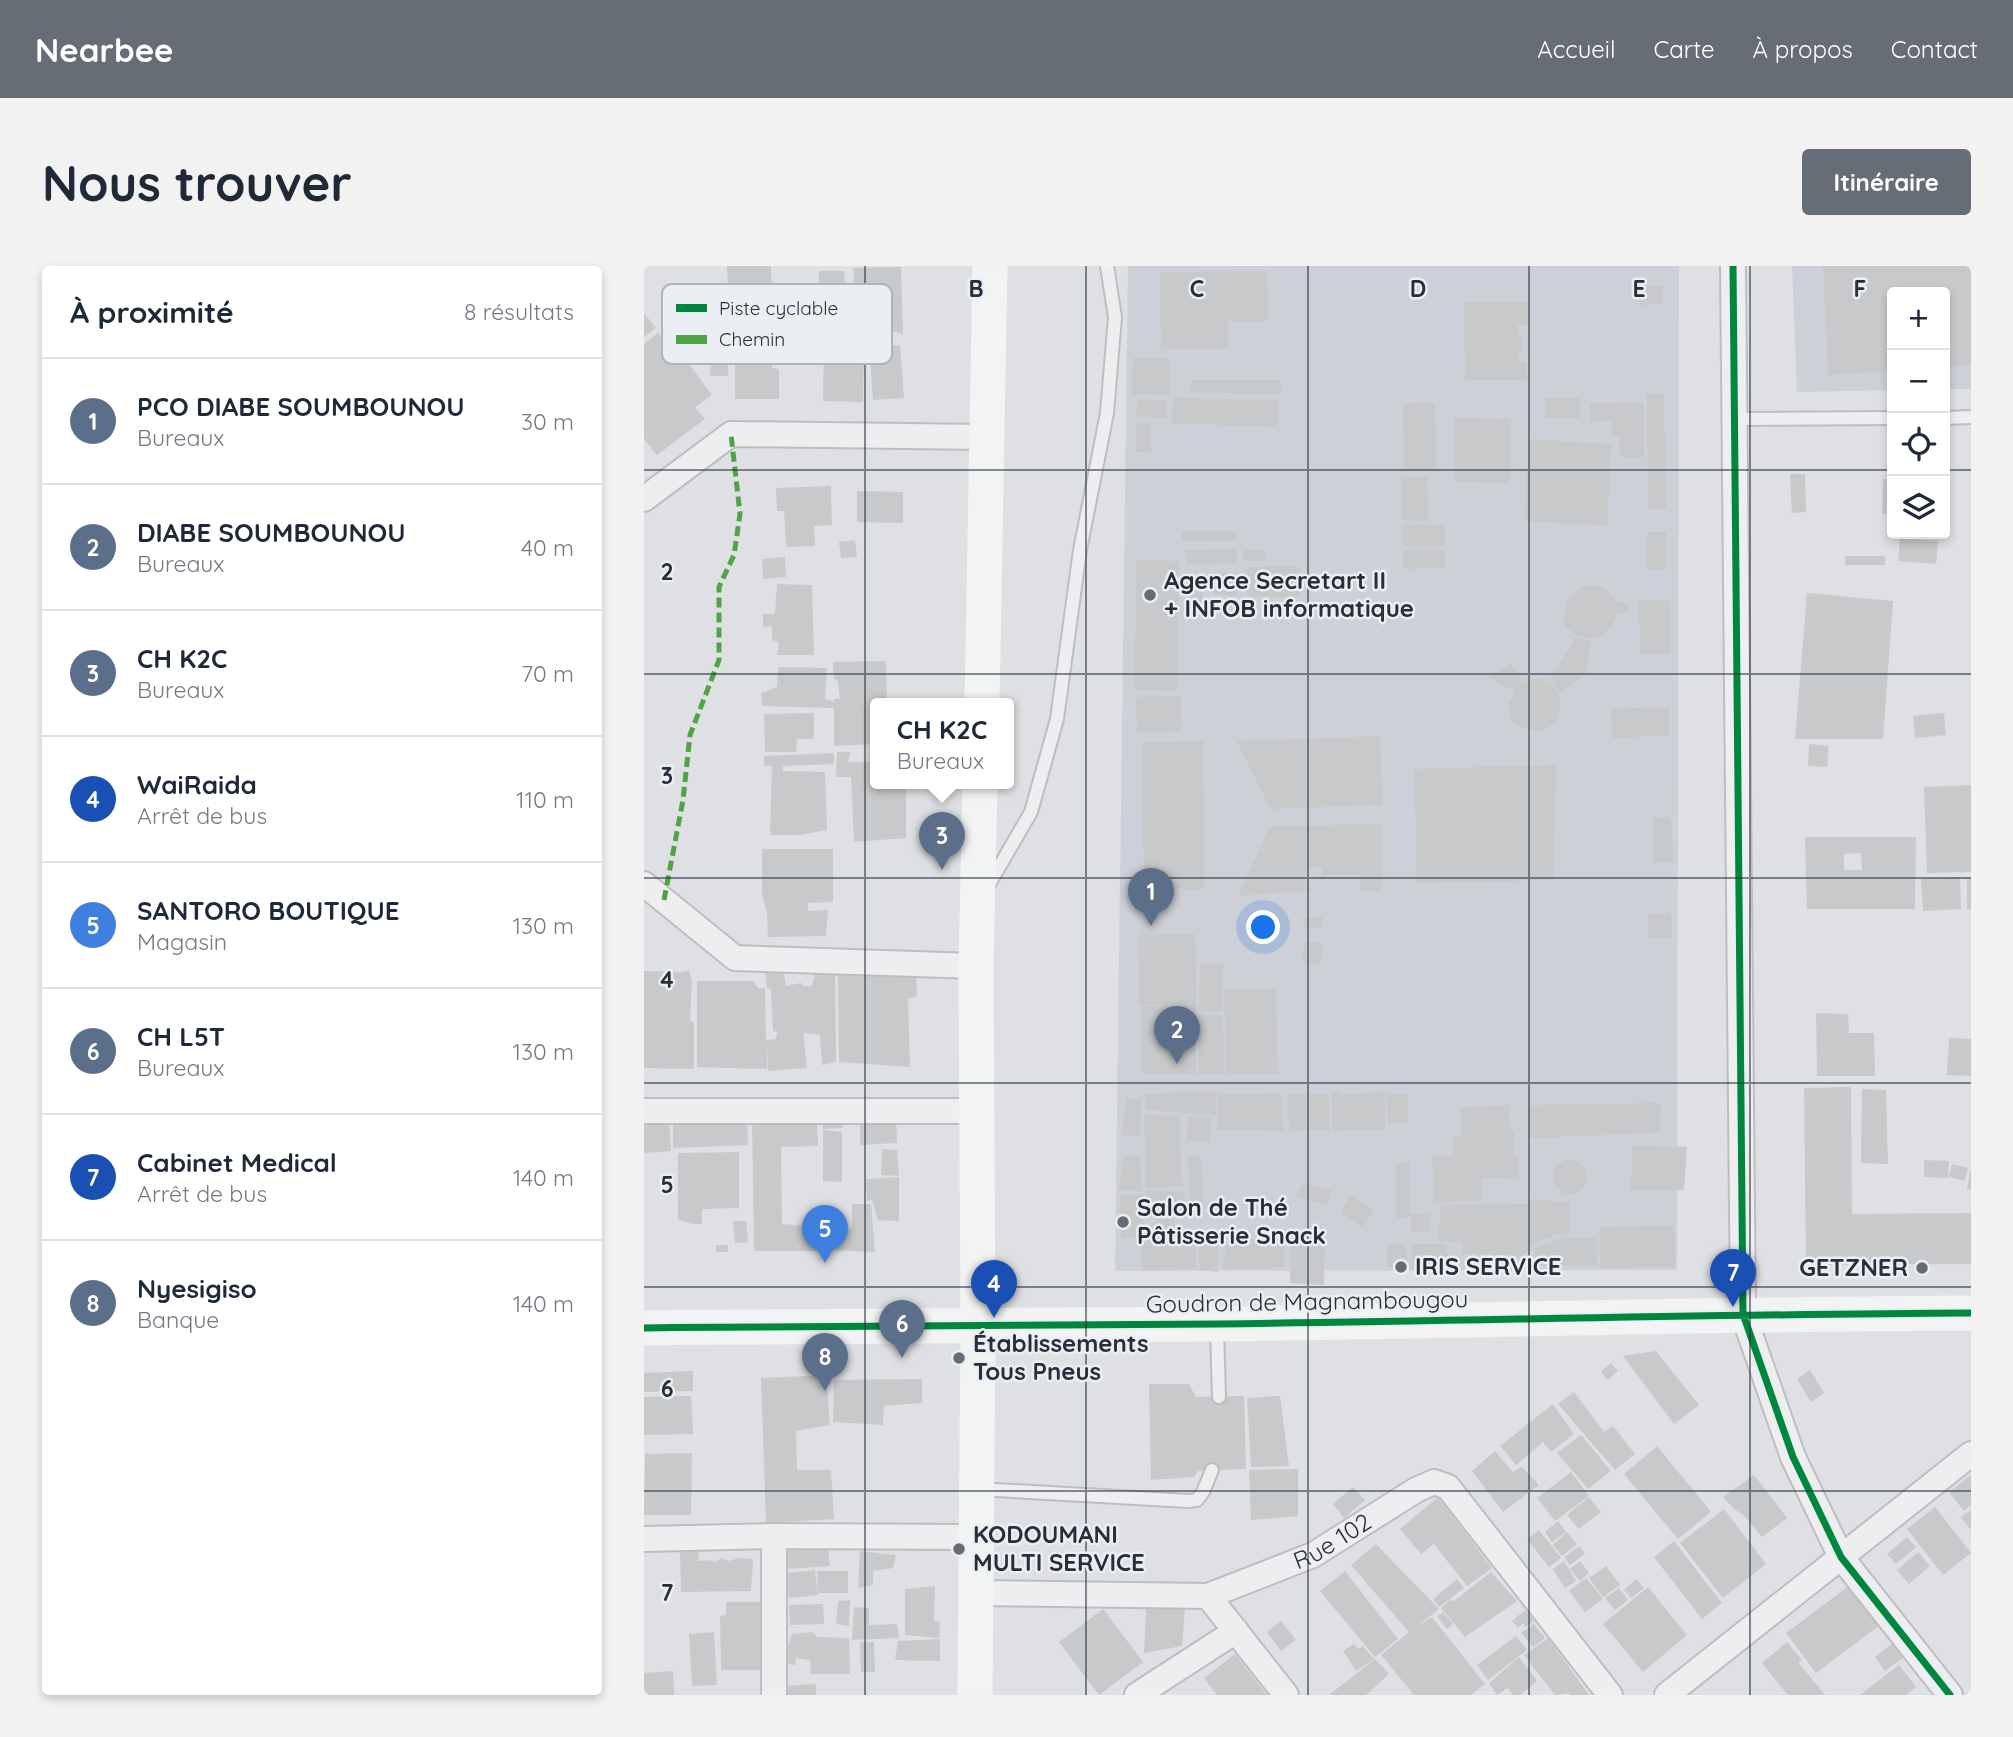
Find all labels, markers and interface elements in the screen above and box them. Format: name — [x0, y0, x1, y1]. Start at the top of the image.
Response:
text: Nearbee — [35, 29, 174, 70]
text: Accueil — [1537, 34, 1616, 64]
text: Carte — [1654, 34, 1715, 64]
text: À propos — [1753, 34, 1853, 64]
text: Contact — [1891, 34, 1978, 64]
button: Itinéraire — [1802, 149, 1971, 215]
text: Nous trouver — [42, 152, 352, 213]
text: B — [968, 274, 984, 303]
text: C — [1190, 274, 1204, 303]
text: D — [1410, 274, 1426, 303]
text: E — [1632, 274, 1646, 303]
text: F — [1854, 274, 1866, 303]
legend — [662, 284, 892, 364]
map controls — [1887, 287, 1950, 539]
button: + — [1887, 287, 1950, 350]
text: À proximité — [70, 293, 234, 331]
text: Piste cyclable — [719, 296, 838, 320]
text: 8 résultats — [464, 297, 574, 326]
text: Chemin — [719, 327, 785, 351]
button: − — [1887, 350, 1950, 413]
text: PCO DIABE SOUMBOUNOU — [137, 390, 465, 423]
text: 1 — [89, 407, 97, 436]
text: 30 m — [521, 407, 574, 436]
button: locate — [1887, 413, 1950, 476]
text: Bureaux — [137, 423, 224, 452]
button: layers — [1887, 476, 1950, 539]
text: DIABE SOUMBOUNOU — [137, 516, 406, 549]
text: 2 — [86, 533, 100, 562]
text: 40 m — [521, 533, 574, 562]
text: Bureaux — [137, 549, 224, 578]
text: 2 — [660, 557, 674, 586]
place label: Agence Secretart II + INFOB informatique — [1164, 565, 1414, 623]
marker: Agence Secretart II + INFOB informatique — [1142, 587, 1158, 603]
text: CH K2C — [137, 642, 227, 675]
text: 3 — [87, 659, 99, 688]
text: 70 m — [521, 659, 574, 688]
text: Bureaux — [137, 675, 224, 704]
popup — [870, 698, 1014, 789]
text: CH K2C — [897, 713, 987, 746]
text: Bureaux — [897, 746, 984, 775]
text: 3 — [661, 761, 673, 790]
text: WaiRaida — [137, 768, 257, 801]
text: 4 — [86, 785, 100, 814]
text: 110 m — [516, 785, 574, 814]
text: Arrêt de bus — [137, 801, 267, 830]
pin: 3 — [919, 812, 965, 870]
pin: 1 — [1128, 868, 1174, 926]
text: SANTORO BOUTIQUE — [137, 894, 400, 927]
your location — [1246, 910, 1280, 944]
text: 5 — [86, 911, 100, 940]
text: 130 m — [512, 911, 574, 940]
text: Magasin — [137, 927, 227, 956]
text: 4 — [660, 965, 674, 994]
pin: 2 — [1154, 1006, 1200, 1064]
text: CH L5T — [137, 1020, 225, 1053]
text: 6 — [87, 1037, 99, 1066]
text: 130 m — [512, 1037, 574, 1066]
text: Bureaux — [137, 1053, 224, 1082]
text: Cabinet Medical — [137, 1146, 337, 1179]
text: 7 — [87, 1163, 99, 1192]
text: 140 m — [513, 1163, 574, 1192]
text: 5 — [660, 1170, 674, 1199]
text: Arrêt de bus — [137, 1179, 267, 1208]
place label: Salon de Thé Pâtisserie Snack — [1137, 1192, 1326, 1250]
pin: 5 — [802, 1205, 848, 1263]
marker: Salon de Thé Pâtisserie Snack — [1115, 1214, 1131, 1230]
pin: 7 — [1710, 1249, 1756, 1307]
place label: IRIS SERVICE — [1415, 1251, 1562, 1281]
place label: GETZNER — [1799, 1252, 1908, 1282]
marker: IRIS SERVICE — [1393, 1259, 1409, 1275]
pin: 4 — [971, 1260, 1017, 1318]
marker: GETZNER — [1914, 1260, 1930, 1276]
text: Nyesigiso — [137, 1272, 257, 1305]
street label: Goudron de Magnambougou — [1146, 1283, 1468, 1319]
text: 8 — [87, 1289, 99, 1318]
text: 140 m — [513, 1289, 574, 1318]
pin: 6 — [879, 1300, 925, 1358]
text: Banque — [137, 1305, 219, 1334]
place label: Établissements Tous Pneus — [973, 1328, 1149, 1386]
pin: 8 — [802, 1333, 848, 1391]
marker: Établissements Tous Pneus — [951, 1350, 967, 1366]
text: 6 — [661, 1374, 673, 1403]
street label: Rue 102 — [1289, 1506, 1377, 1575]
place label: KODOUMANI MULTI SERVICE — [973, 1519, 1145, 1577]
marker: KODOUMANI MULTI SERVICE — [951, 1541, 967, 1557]
text: 7 — [661, 1578, 674, 1607]

